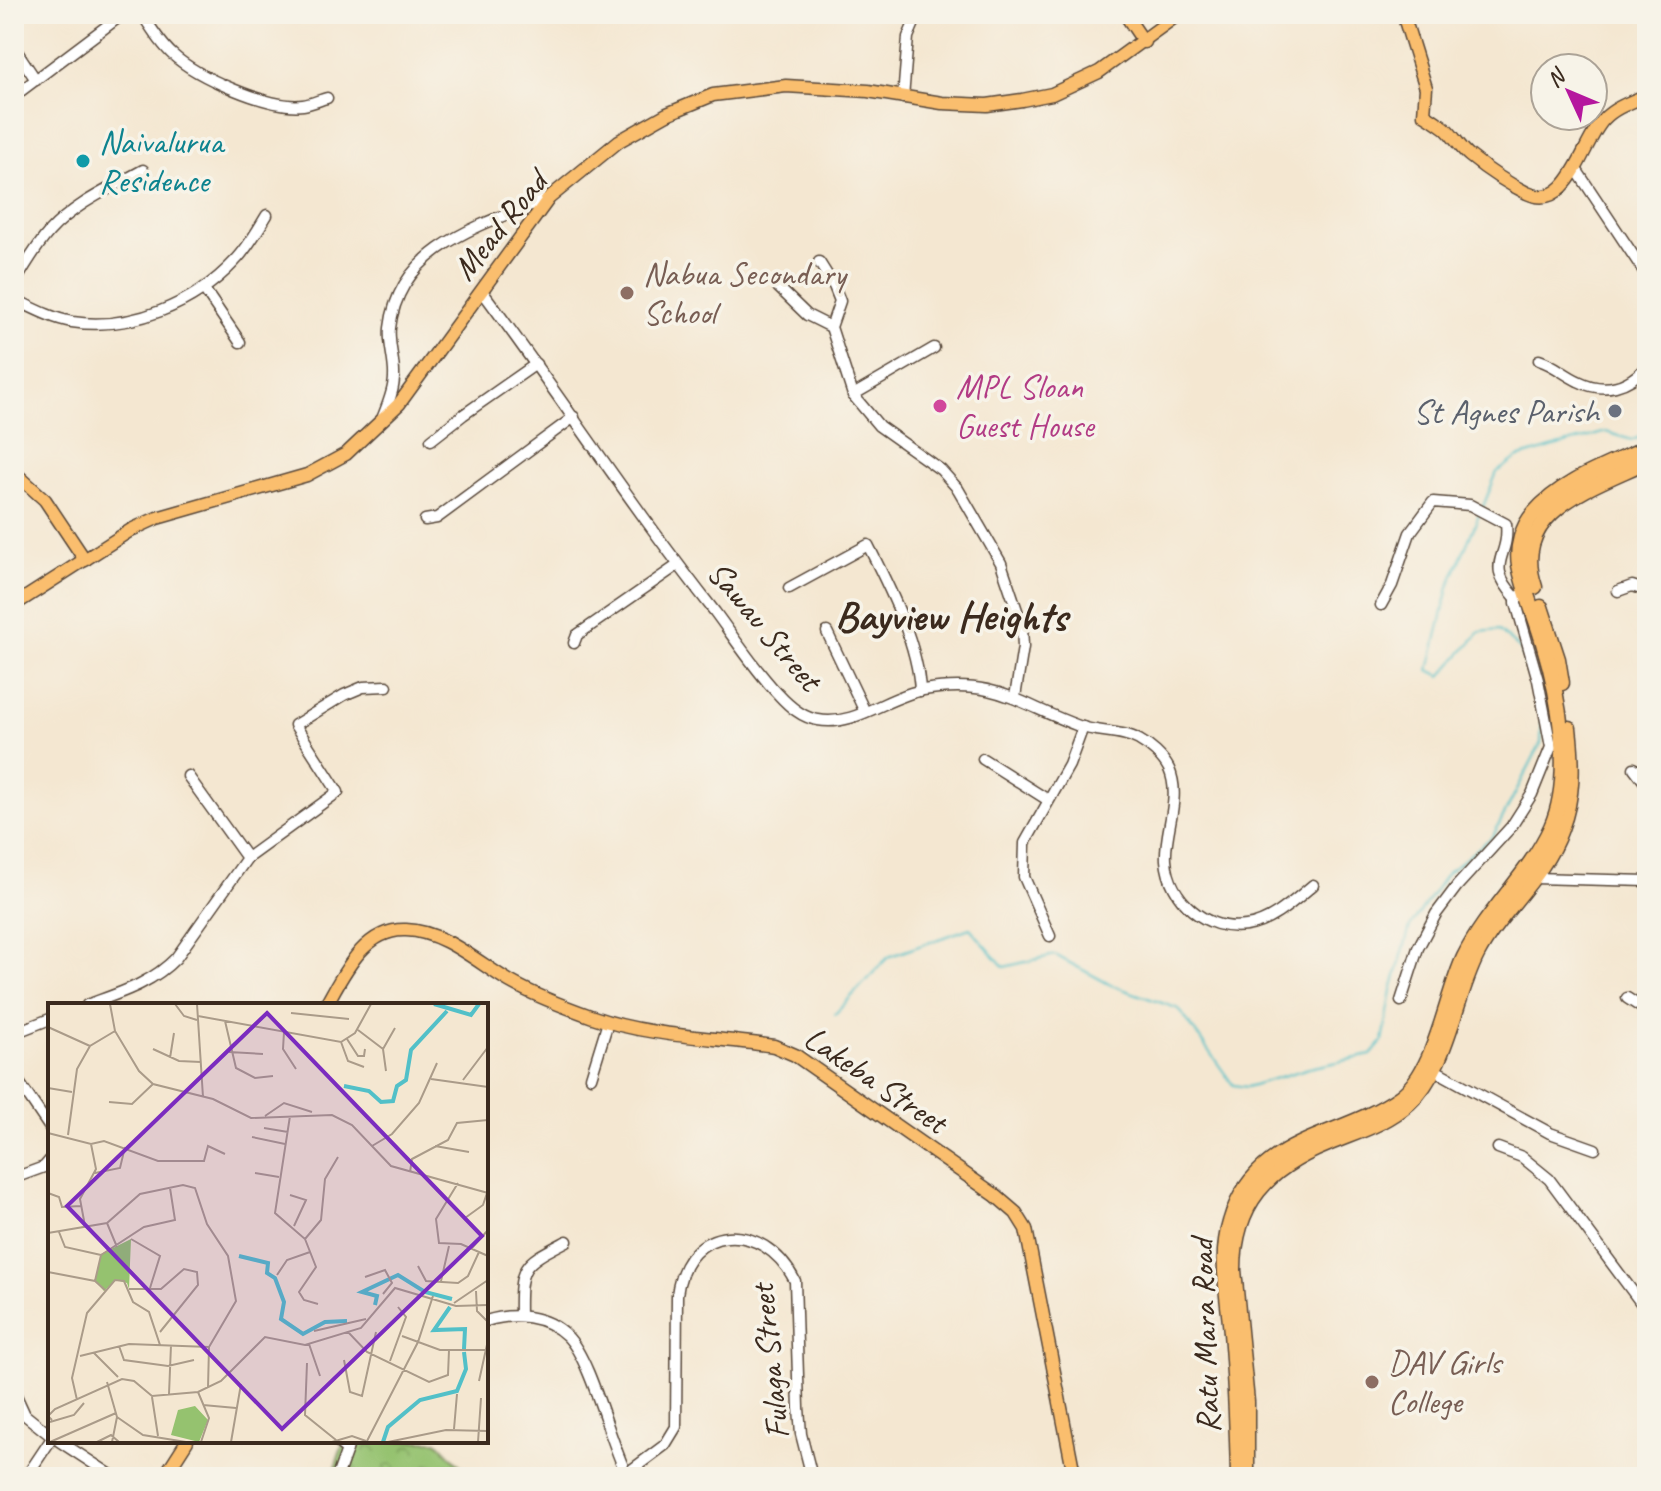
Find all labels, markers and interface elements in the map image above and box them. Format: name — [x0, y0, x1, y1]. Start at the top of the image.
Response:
north arrow — [1529, 52, 1609, 132]
text: N — [1541, 62, 1572, 93]
place label: Naivalurua Residence — [99, 120, 226, 202]
marker: Naivalurua Residence — [74, 152, 92, 170]
street label: Mead Road — [442, 158, 560, 289]
place label: Nabua Secondary School — [643, 252, 849, 334]
marker: Nabua Secondary School — [618, 284, 636, 302]
place label: MPL Sloan Guest House — [956, 365, 1096, 447]
place label: St Agnes Parish — [1413, 390, 1601, 433]
marker: MPL Sloan Guest House — [931, 397, 949, 415]
marker: St Agnes Parish — [1606, 402, 1624, 420]
street label: Sawau Street — [698, 552, 834, 702]
district label: Bayview Heights — [835, 590, 1071, 643]
inset map — [48, 1003, 488, 1443]
street label: Lakeba Street — [796, 1016, 958, 1145]
street label: Ratu Mara Road — [1179, 1233, 1229, 1434]
street label: Fulaga Street — [740, 1279, 799, 1441]
place label: DAV Girls College — [1388, 1341, 1505, 1423]
marker: DAV Girls College — [1363, 1373, 1381, 1391]

